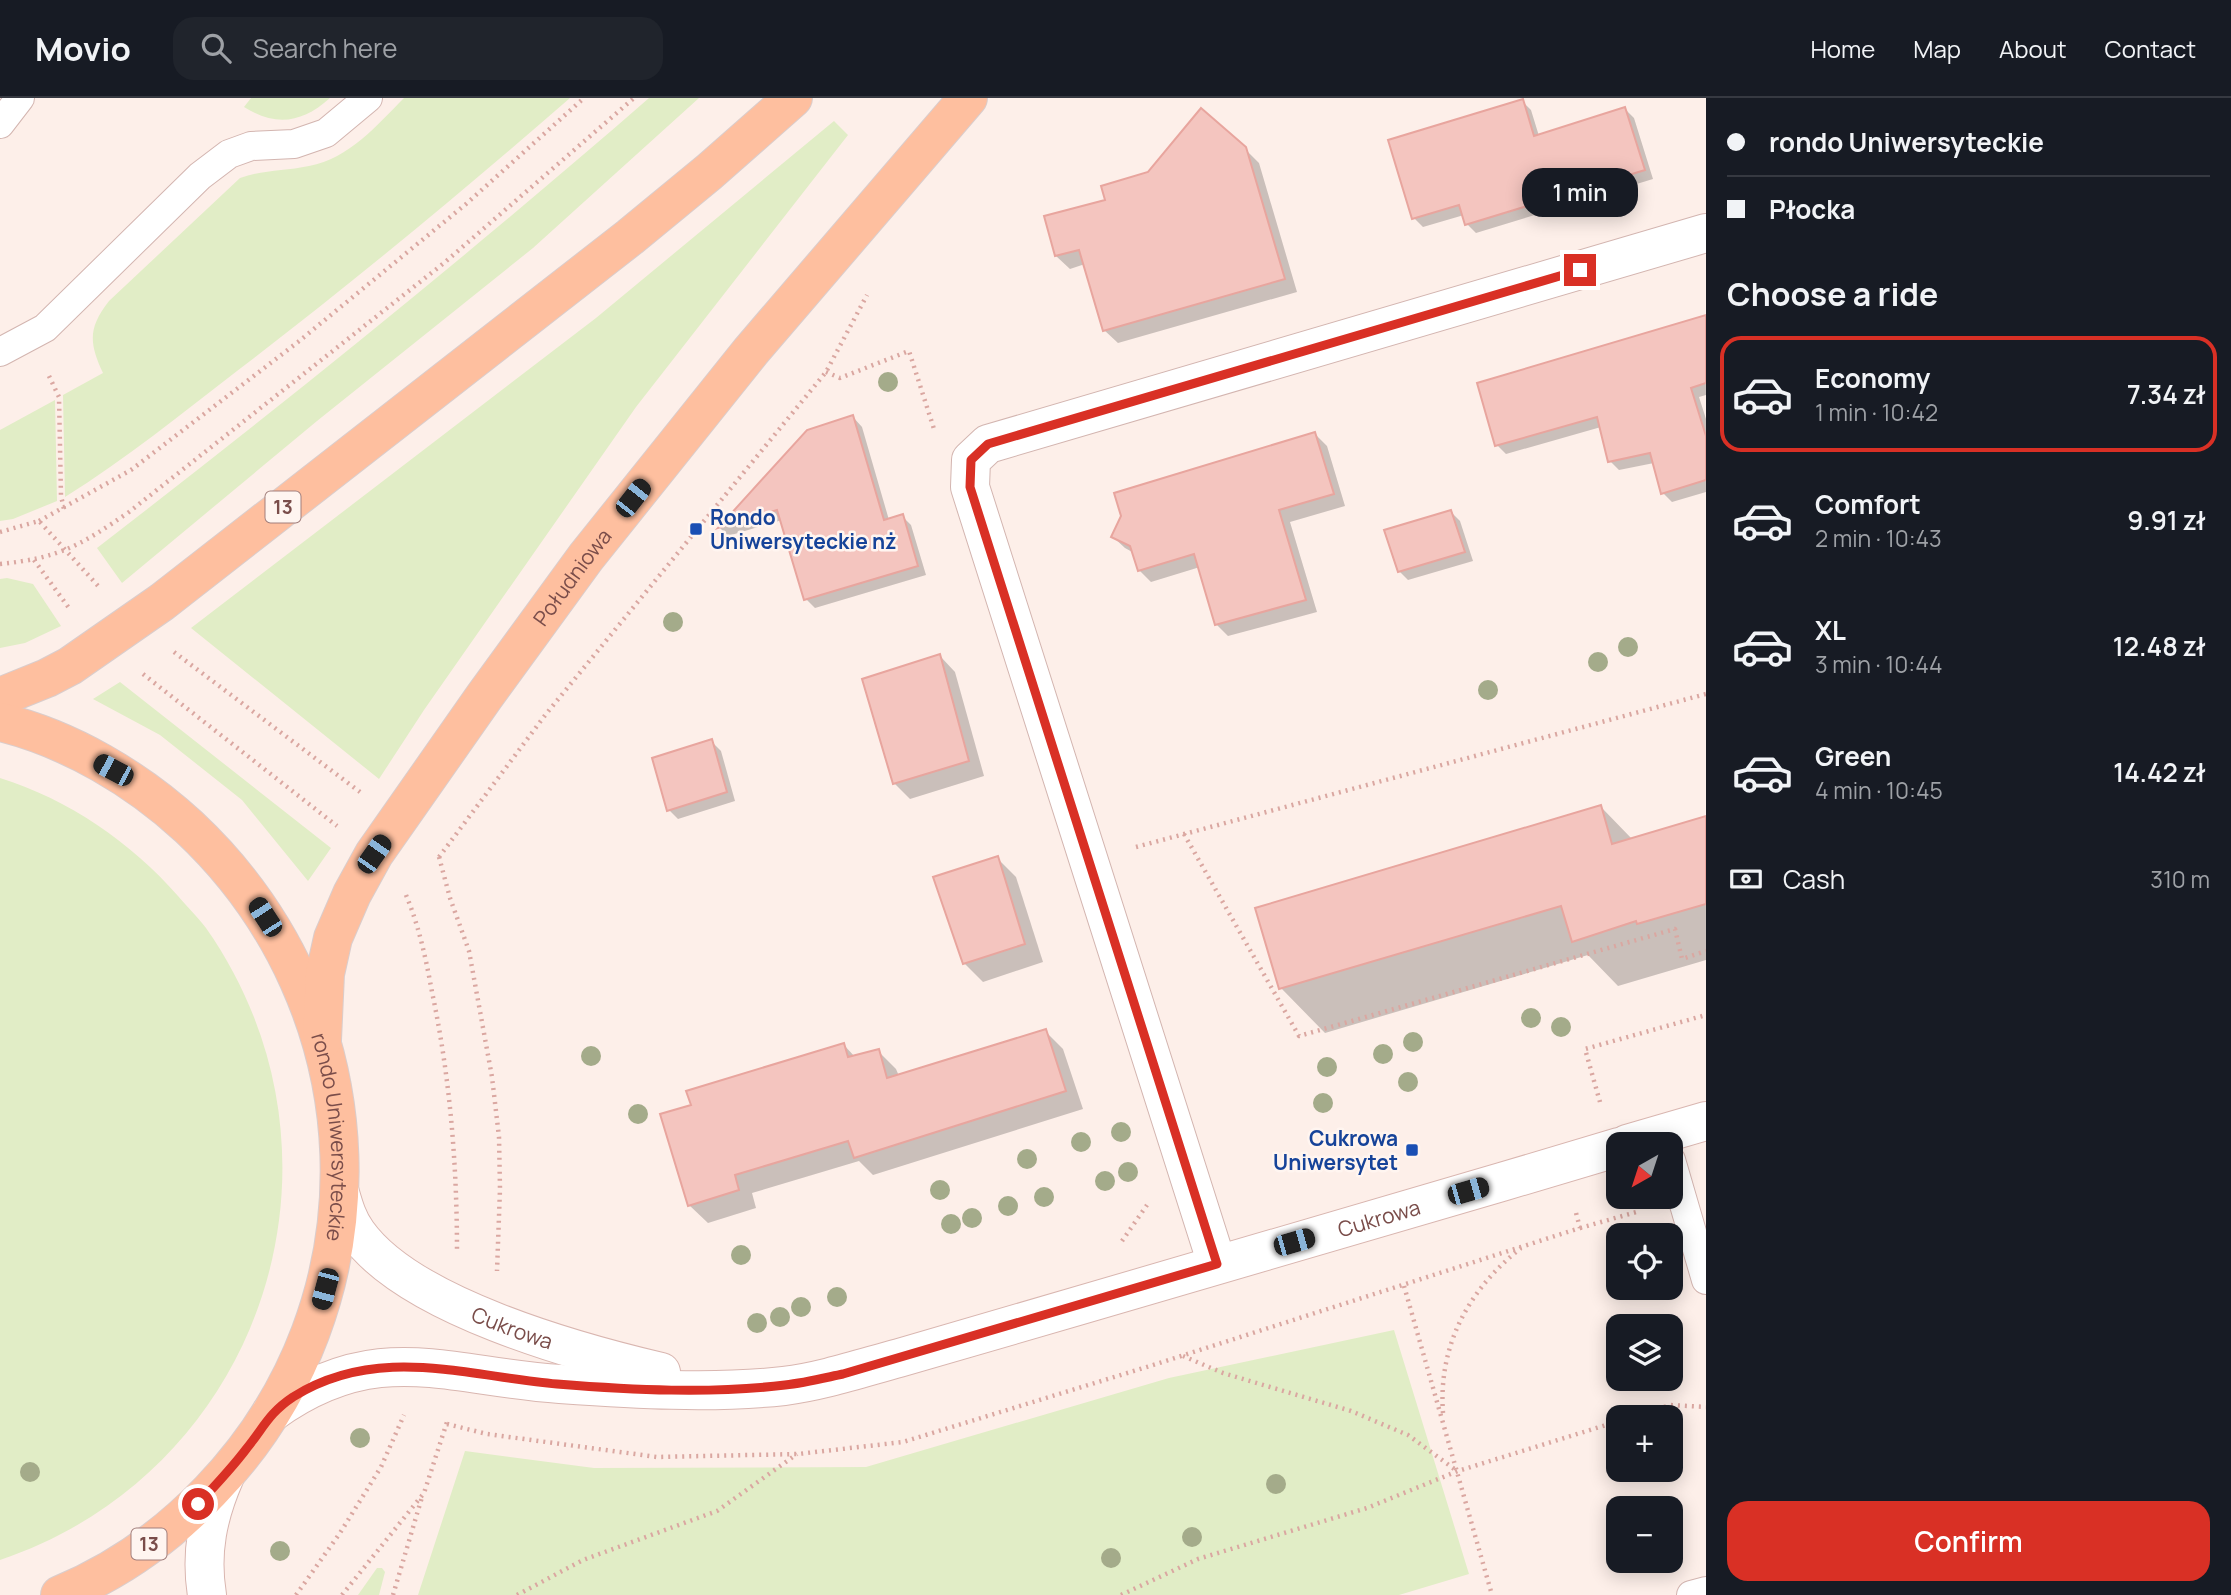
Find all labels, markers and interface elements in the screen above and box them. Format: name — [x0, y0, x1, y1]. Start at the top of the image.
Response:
search box — [173, 17, 663, 80]
text: Movio — [35, 26, 131, 71]
icon: search — [197, 29, 235, 67]
text: Search here — [253, 30, 397, 66]
text: Home — [1810, 32, 1875, 65]
text: Map — [1913, 32, 1961, 65]
text: About — [1999, 32, 2067, 65]
text: Contact — [2105, 32, 2196, 65]
text: rondo Uniwersyteckie — [1769, 124, 2044, 160]
callout: 1 min — [1522, 169, 1638, 218]
text: 1 min — [1553, 176, 1607, 208]
text: Płocka — [1769, 191, 1855, 227]
route end — [1564, 254, 1596, 286]
text: Choose a ride — [1727, 272, 1938, 316]
text: Economy — [1815, 360, 1930, 396]
icon: car — [1731, 363, 1794, 426]
text: 7.34 zł — [2127, 376, 2206, 412]
text: 1 min · 10:42 — [1815, 396, 1938, 428]
car — [612, 475, 655, 521]
text: Comfort — [1815, 486, 1921, 522]
icon: car — [1731, 489, 1794, 552]
road number: 13 — [266, 492, 300, 522]
text: 9.91 zł — [2127, 502, 2206, 538]
place label: Rondo Uniwersyteckie nż — [710, 503, 896, 555]
marker: Rondo Uniwersyteckie nż — [688, 521, 704, 537]
text: 2 min · 10:43 — [1815, 522, 1942, 554]
street label: Południowa — [527, 523, 617, 631]
text: XL — [1815, 612, 1846, 648]
icon: car — [1731, 615, 1794, 678]
text: 12.48 zł — [2113, 628, 2206, 664]
text: 3 min · 10:44 — [1815, 648, 1943, 680]
text: Green — [1815, 738, 1891, 774]
icon: car — [1731, 741, 1794, 804]
car — [90, 751, 137, 789]
text: 14.42 zł — [2113, 754, 2206, 790]
text: 4 min · 10:45 — [1815, 774, 1943, 806]
car — [354, 831, 395, 877]
icon: cash — [1727, 860, 1765, 898]
text: Cash — [1783, 861, 1845, 897]
text: 310 m — [2150, 863, 2210, 895]
car — [245, 894, 286, 940]
street label: rondo Uniwersyteckie — [305, 1029, 354, 1243]
place label: Cukrowa Uniwersytet — [1273, 1124, 1398, 1176]
north arrow — [1606, 1132, 1684, 1209]
map controls — [1606, 1132, 1683, 1573]
marker: Cukrowa Uniwersytet — [1404, 1142, 1420, 1158]
car — [1445, 1175, 1492, 1207]
street label: Cukrowa — [1334, 1193, 1423, 1243]
button: locate — [1606, 1223, 1683, 1300]
car — [1271, 1226, 1318, 1258]
car — [310, 1266, 341, 1312]
street label: Cukrowa — [467, 1300, 556, 1355]
button: layers — [1606, 1314, 1683, 1391]
button: + — [1606, 1405, 1683, 1482]
route start — [182, 1488, 214, 1520]
button: − — [1606, 1496, 1683, 1573]
button: Confirm — [1727, 1501, 2210, 1581]
road number: 13 — [132, 1528, 166, 1560]

